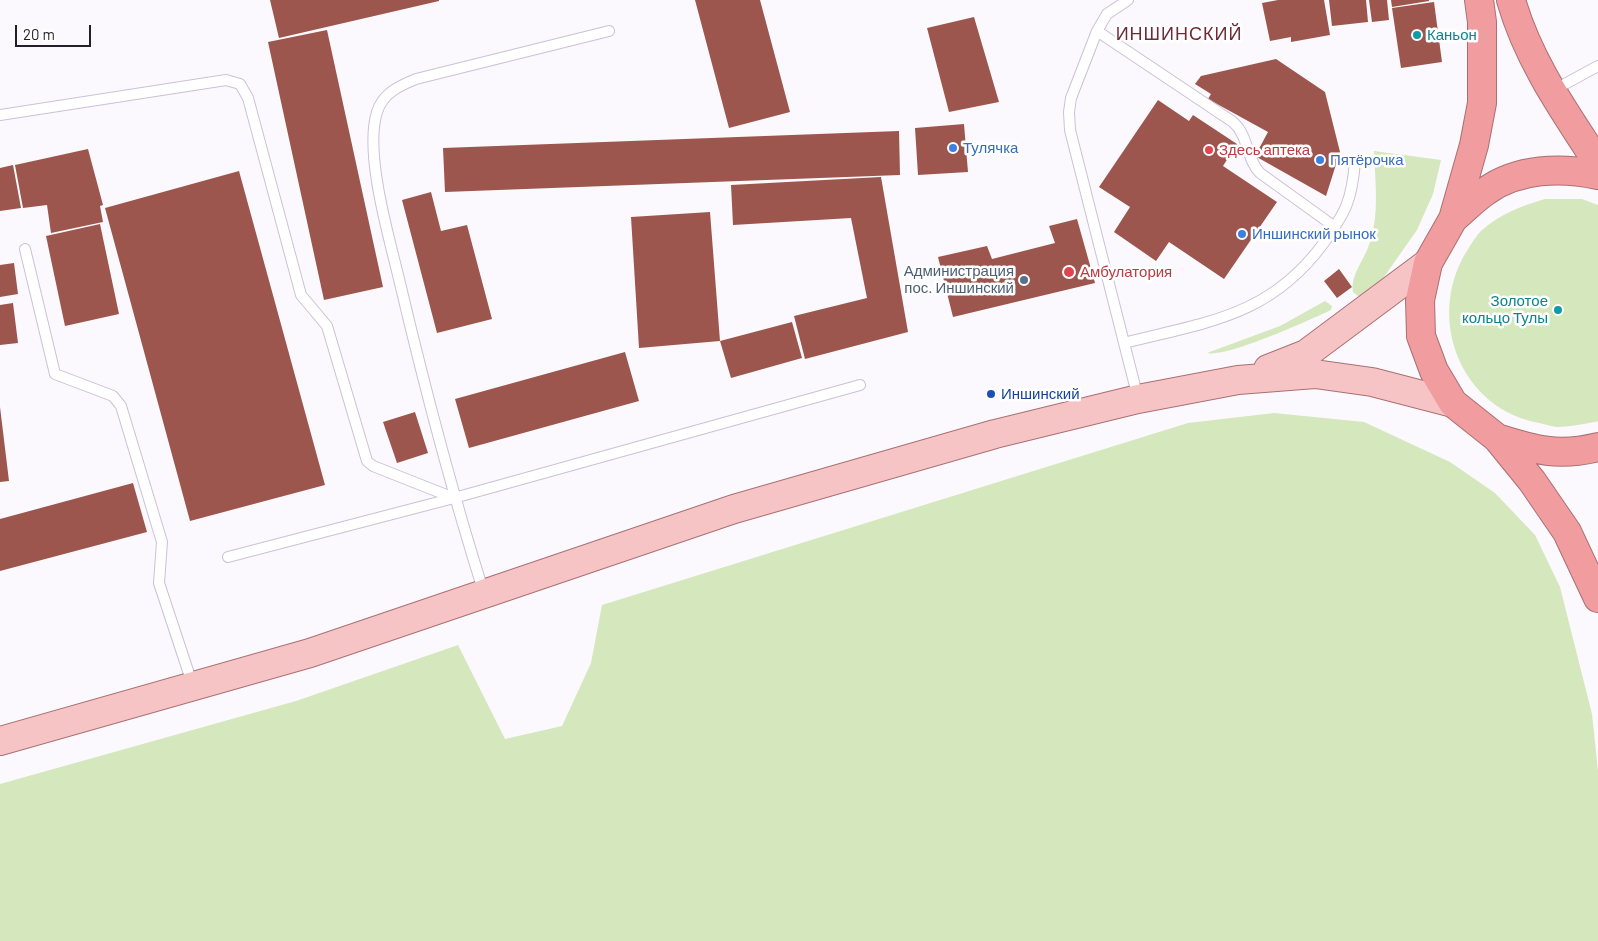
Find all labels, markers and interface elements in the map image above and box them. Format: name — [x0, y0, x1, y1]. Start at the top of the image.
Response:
scale bar — [18, 15, 94, 47]
district label: ИНШИНСКИЙ — [1115, 23, 1243, 45]
text: 20 m — [23, 25, 55, 43]
place label: Каньон — [1427, 26, 1477, 44]
marker: Каньон — [1411, 29, 1423, 41]
place label: Тулячка — [963, 139, 1018, 157]
place label: Здесь аптека — [1219, 141, 1310, 159]
marker: Тулячка — [947, 142, 959, 154]
marker: Здесь аптека — [1203, 144, 1215, 156]
place label: Пятёрочка — [1330, 151, 1404, 169]
marker: Пятёрочка — [1314, 154, 1326, 166]
place label: Иншинский рынок — [1252, 225, 1376, 243]
marker: Иншинский рынок — [1236, 228, 1248, 240]
place label: Администрация пос. Иншинский — [904, 262, 1014, 297]
place label: Амбулатория — [1080, 263, 1172, 281]
marker: Амбулатория — [1062, 265, 1076, 279]
marker: Администрация пос. Иншинский — [1018, 274, 1030, 286]
place label: Золотое кольцо Тулы — [1462, 292, 1548, 327]
marker: Золотое кольцо Тулы — [1552, 304, 1564, 316]
place label: Иншинский — [1001, 385, 1080, 403]
marker: Иншинский — [985, 388, 997, 400]

